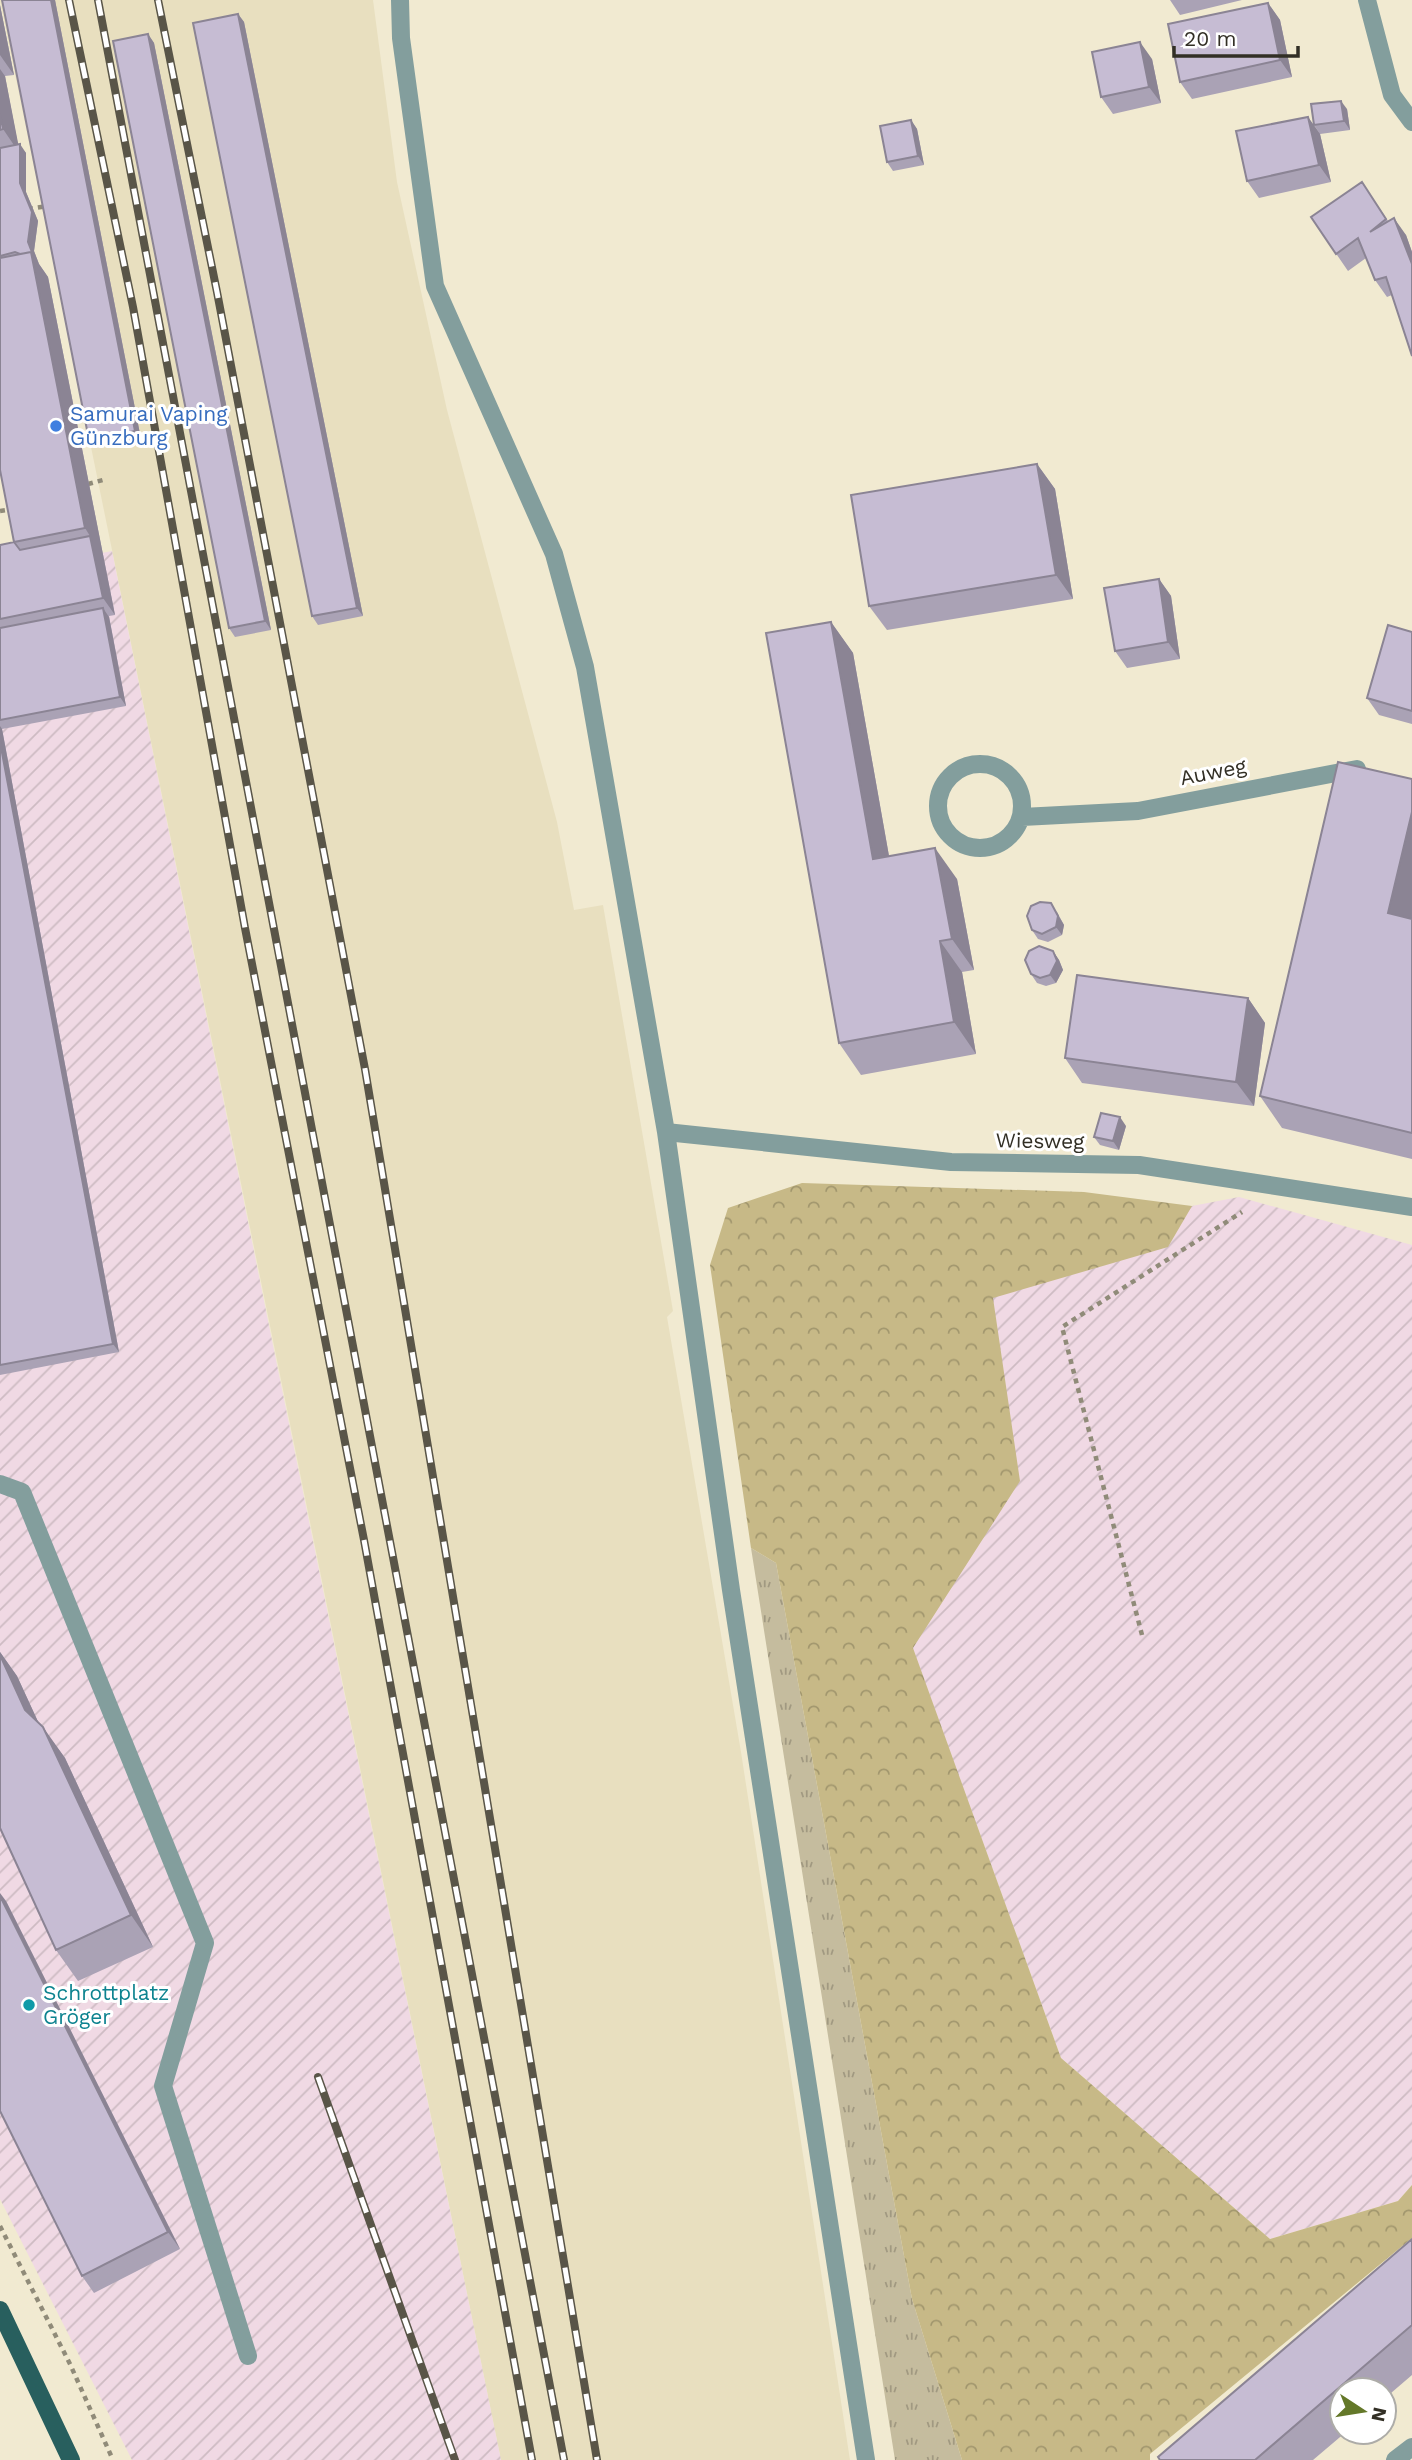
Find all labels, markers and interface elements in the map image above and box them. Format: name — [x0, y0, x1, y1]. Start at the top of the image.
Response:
scale bar — [1174, 14, 1298, 58]
text: 20 m — [1184, 26, 1236, 51]
place label: Samurai Vaping Günzburg — [70, 401, 228, 450]
marker: Samurai Vaping Günzburg — [48, 418, 64, 434]
street label: Auweg — [1178, 753, 1249, 790]
street label: Wiesweg — [995, 1127, 1085, 1154]
place label: Schrottplatz Gröger — [43, 1980, 169, 2029]
marker: Schrottplatz Gröger — [21, 1997, 37, 2013]
north arrow — [1328, 2376, 1398, 2446]
text: N — [1366, 2405, 1392, 2424]

